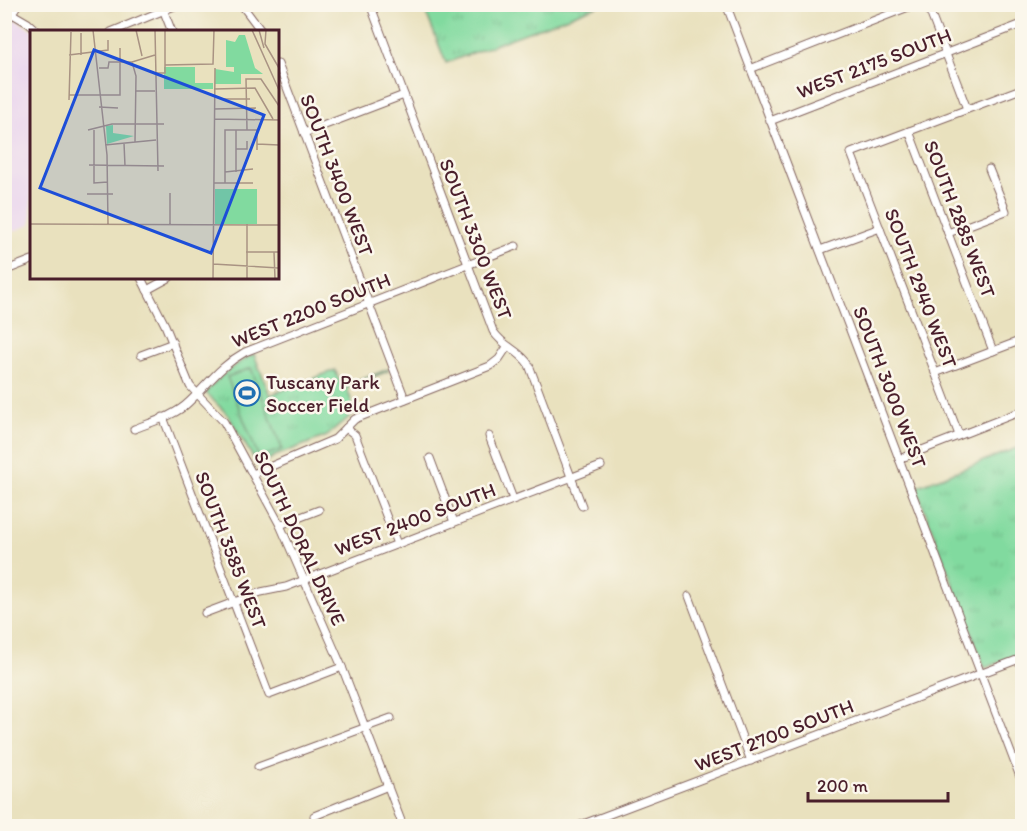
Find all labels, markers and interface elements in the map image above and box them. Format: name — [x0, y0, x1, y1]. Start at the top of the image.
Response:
street label: WEST 2175 SOUTH — [793, 22, 955, 104]
inset map — [30, 30, 279, 279]
street label: SOUTH 3400 WEST — [295, 91, 379, 259]
street label: SOUTH 2885 WEST — [919, 137, 1001, 301]
street label: SOUTH 3300 WEST — [434, 155, 518, 323]
street label: SOUTH 2940 WEST — [880, 205, 962, 371]
street label: WEST 2200 SOUTH — [228, 267, 394, 353]
street label: SOUTH 3000 WEST — [848, 303, 932, 471]
place label: Tuscany Park Soccer Field — [266, 370, 380, 417]
sports icon: Tuscany Park Soccer Field — [232, 378, 262, 408]
street label: SOUTH DORAL DRIVE — [249, 447, 351, 629]
street label: SOUTH 3585 WEST — [190, 468, 272, 632]
street label: WEST 2400 SOUTH — [331, 477, 499, 561]
street label: WEST 2700 SOUTH — [691, 694, 857, 776]
scale bar — [808, 765, 948, 803]
text: 200 m — [817, 775, 868, 797]

